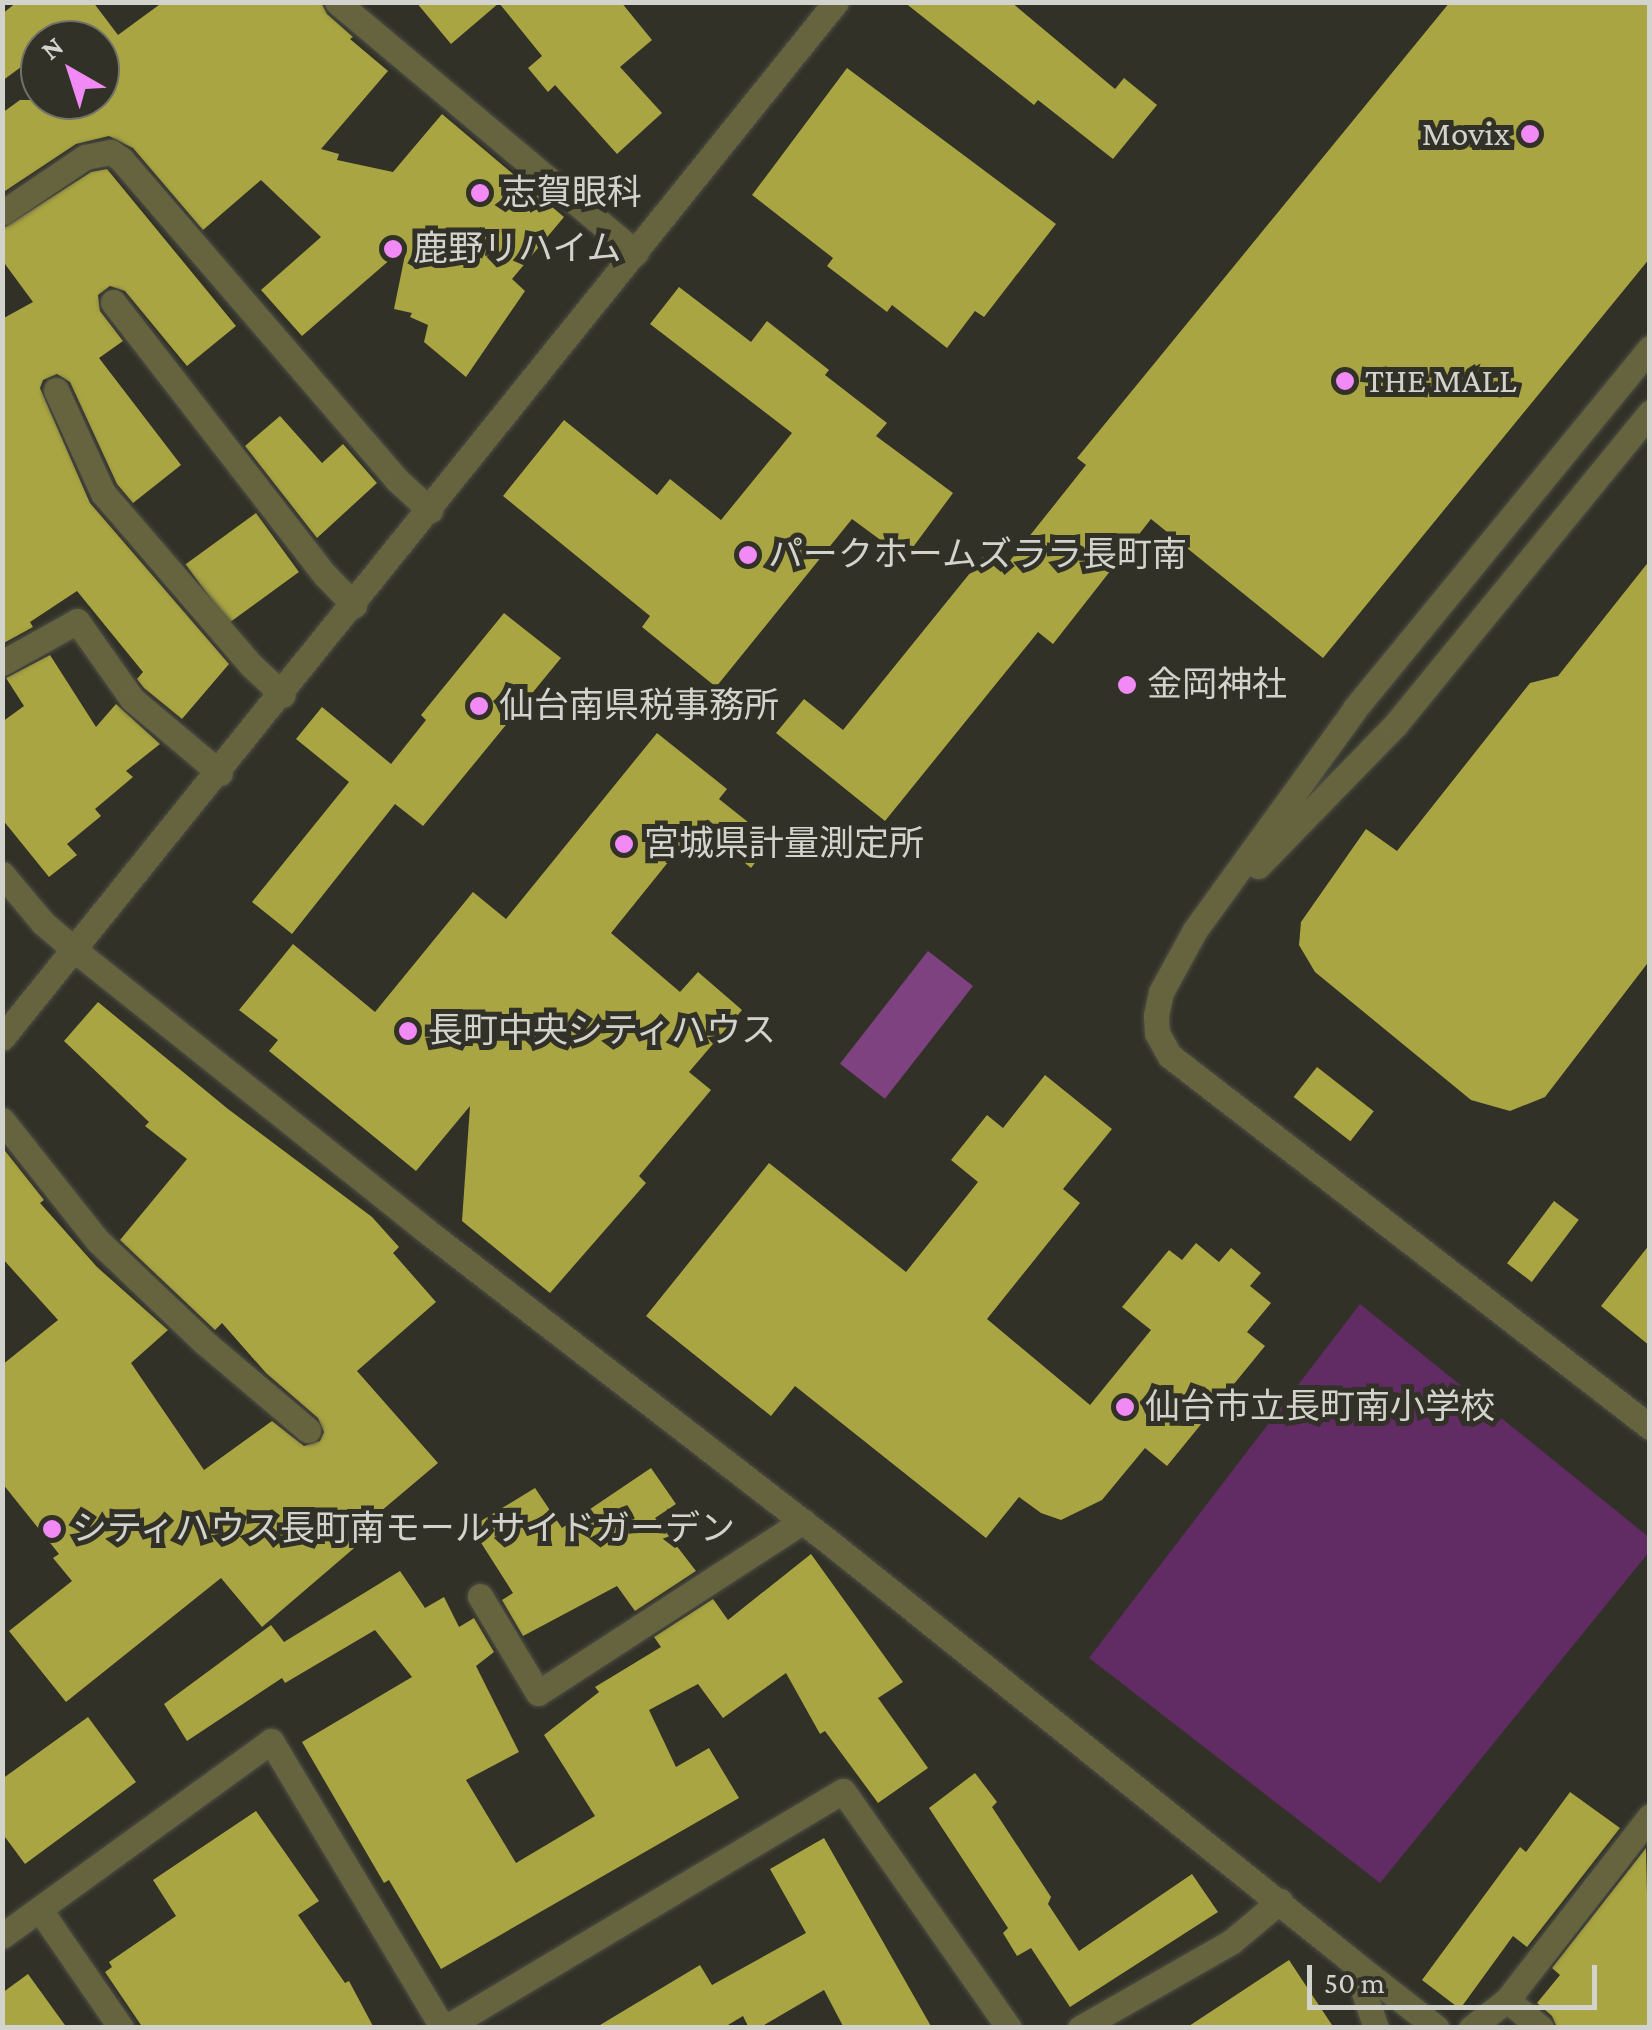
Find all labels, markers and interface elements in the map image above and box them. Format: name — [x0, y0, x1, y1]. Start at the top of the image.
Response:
north arrow — [20, 20, 120, 120]
text: N — [35, 30, 69, 66]
place label: Movix — [1422, 113, 1510, 155]
marker: Movix — [1519, 123, 1541, 145]
place label: 志賀眼科 — [502, 172, 642, 214]
marker: 志賀眼科 — [467, 180, 493, 206]
place label: 鹿野リハイム — [413, 228, 623, 270]
marker: 鹿野リハイム — [382, 238, 404, 260]
place label: THE MALL — [1365, 360, 1516, 402]
marker: THE MALL — [1334, 370, 1356, 392]
place label: パークホームズララ長町南 — [768, 534, 1188, 576]
marker: パークホームズララ長町南 — [737, 544, 759, 566]
place label: 金岡神社 — [1147, 664, 1287, 706]
marker: 金岡神社 — [1116, 674, 1138, 696]
place label: 仙台南県税事務所 — [499, 685, 779, 727]
marker: 仙台南県税事務所 — [468, 695, 490, 717]
place label: 宮城県計量測定所 — [644, 823, 924, 865]
marker: 宮城県計量測定所 — [613, 833, 635, 855]
place label: 長町中央シティハウス — [428, 1010, 778, 1052]
marker: 長町中央シティハウス — [397, 1020, 419, 1042]
place label: 仙台市立長町南小学校 — [1145, 1386, 1495, 1428]
marker: 仙台市立長町南小学校 — [1114, 1396, 1136, 1418]
place label: シティハウス長町南モールサイドガーデン — [72, 1508, 737, 1550]
marker: シティハウス長町南モールサイドガーデン — [41, 1518, 63, 1540]
scale bar — [1312, 1945, 1602, 2007]
text: 50 m — [1324, 1966, 1385, 1999]

